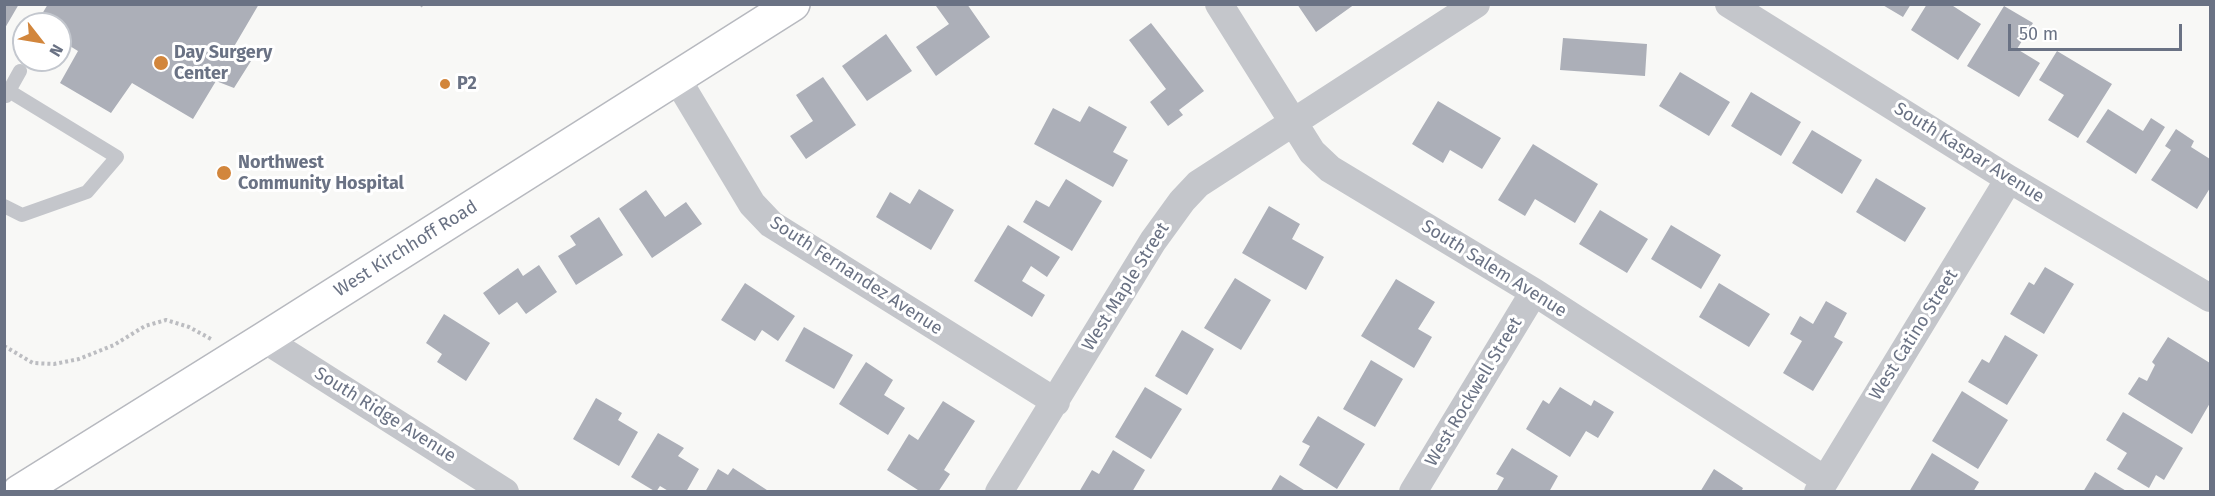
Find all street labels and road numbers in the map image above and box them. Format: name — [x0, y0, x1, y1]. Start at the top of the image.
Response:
street label: South Kaspar Avenue — [1890, 98, 2048, 208]
street label: West Kirchhoff Road — [330, 196, 482, 302]
street label: South Fernandez Avenue — [766, 212, 946, 340]
street label: South Salem Avenue — [1417, 216, 1571, 322]
street label: West Maple Street — [1078, 219, 1174, 355]
street label: West Catino Street — [1865, 266, 1963, 404]
street label: West Rockwell Street — [1421, 314, 1527, 470]
street label: South Ridge Avenue — [310, 363, 460, 467]

